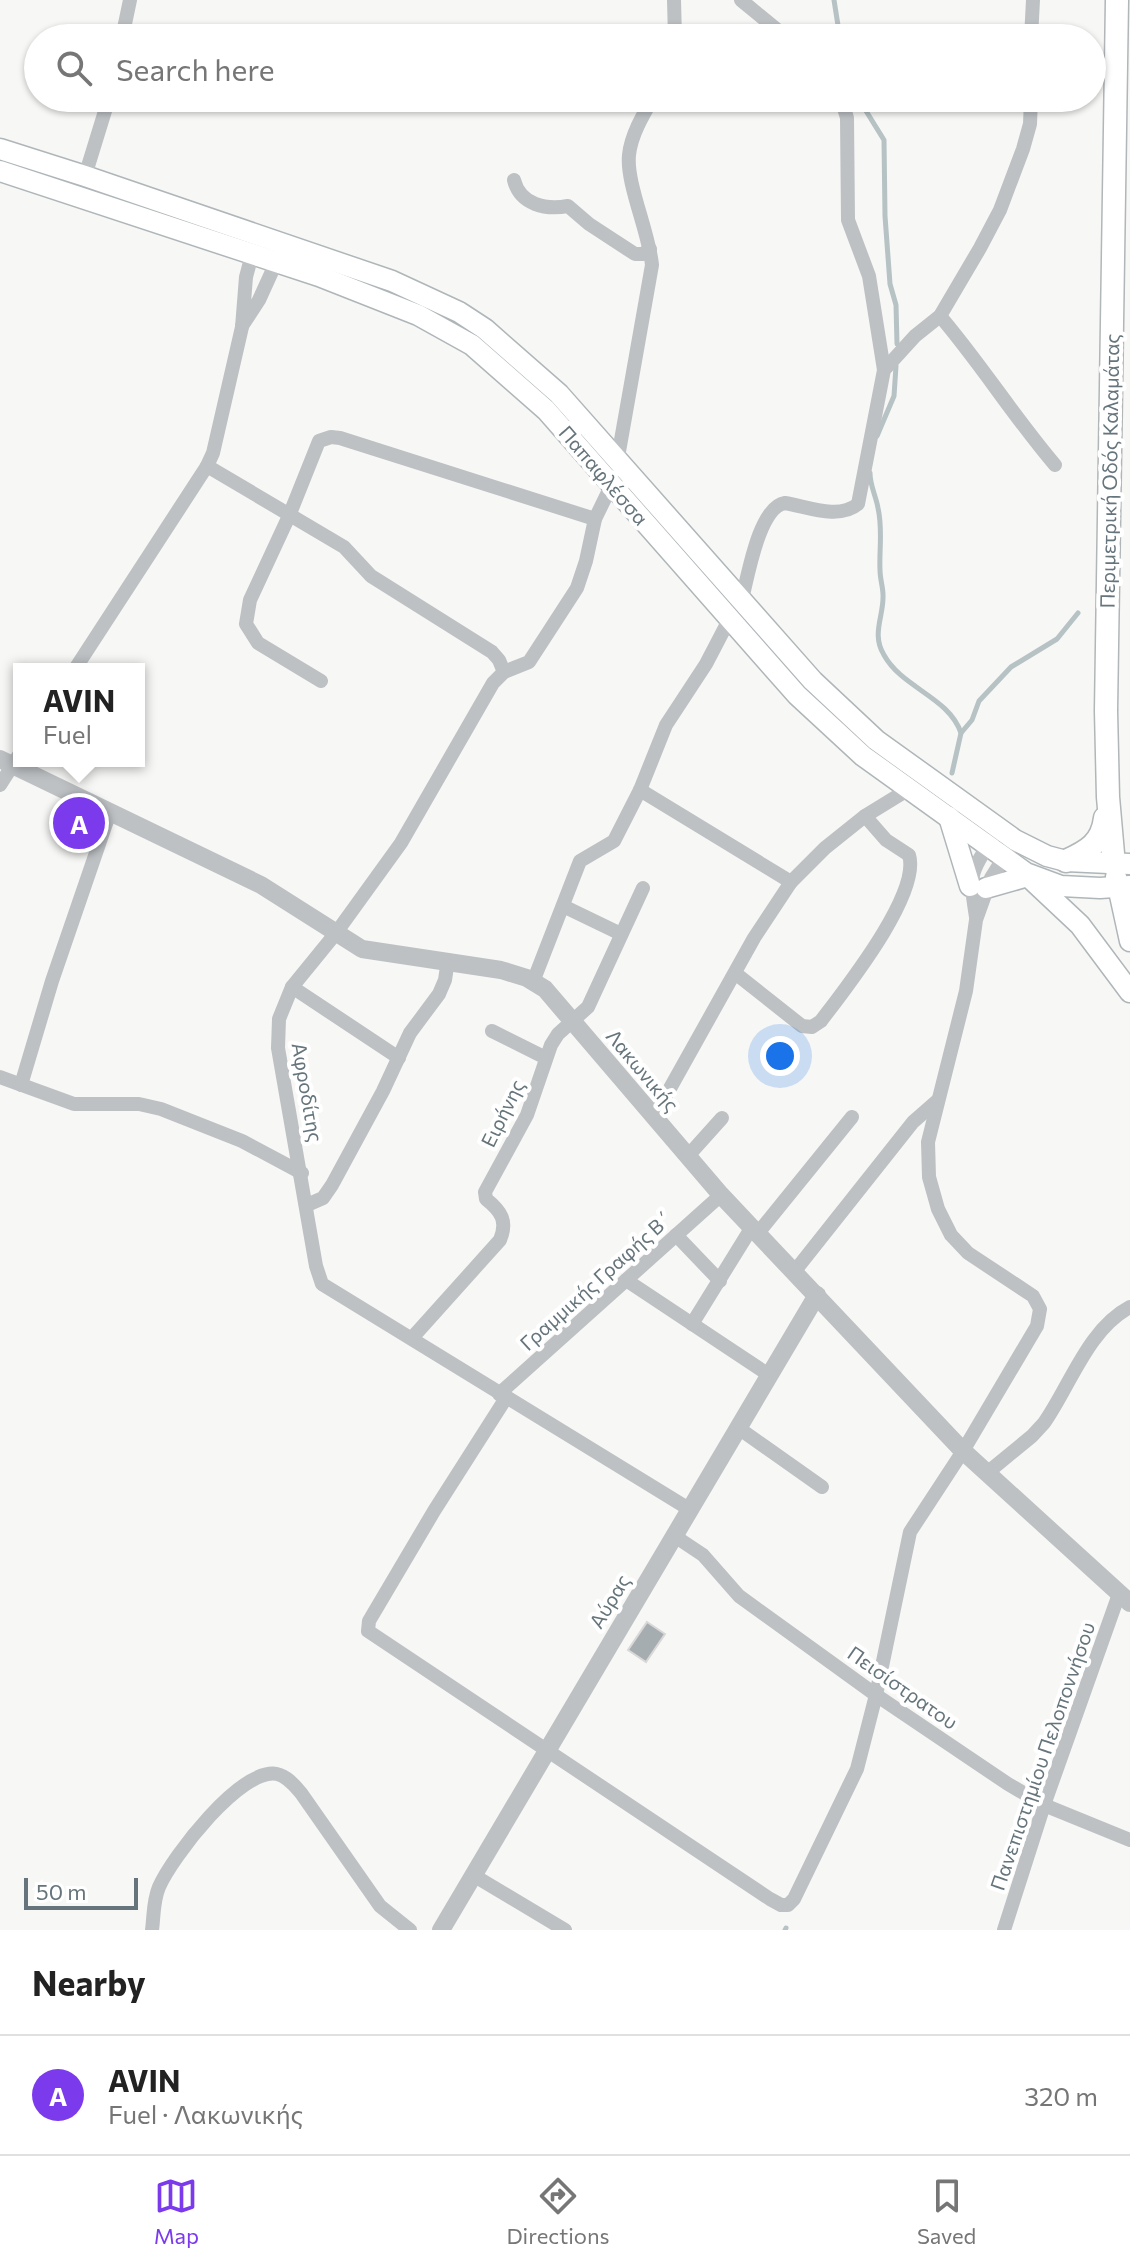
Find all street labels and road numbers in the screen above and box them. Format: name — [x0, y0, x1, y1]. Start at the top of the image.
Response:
street label: Περιμετρική Οδός Καλαμάτας — [1095, 333, 1123, 609]
street label: Παπαφλέσσα — [554, 420, 654, 530]
street label: Λακωνικής — [602, 1024, 684, 1116]
street label: Αφροδίτης — [287, 1040, 329, 1144]
street label: Ειρήνης — [475, 1075, 529, 1151]
street label: Γραμμικής Γραφής Β΄ — [515, 1205, 677, 1355]
street label: Αύρας — [584, 1570, 634, 1632]
street label: Πανεπιστημίου Πελοποννήσου — [985, 1619, 1099, 1893]
street label: Πεισίστρατου — [843, 1640, 963, 1734]

